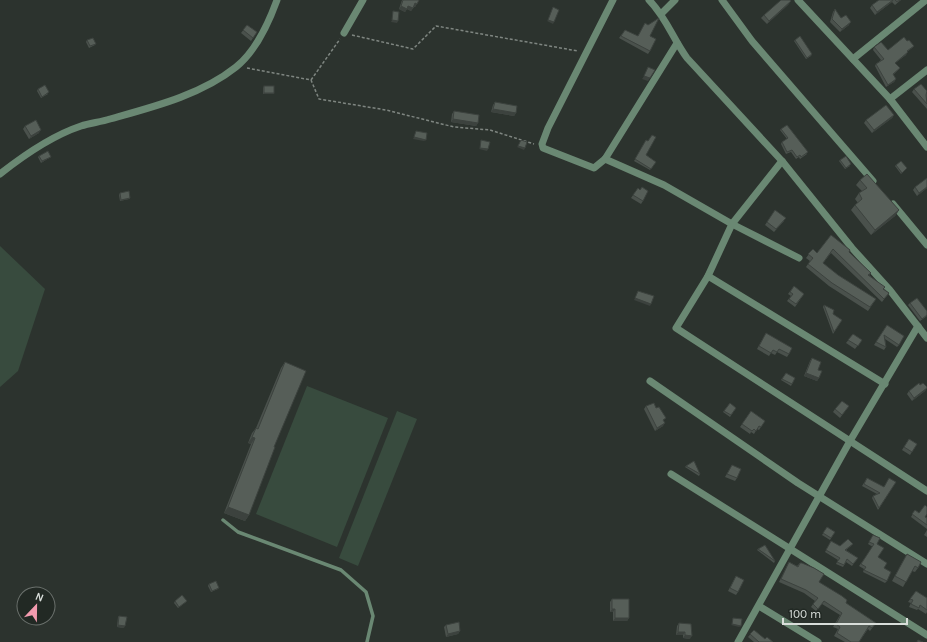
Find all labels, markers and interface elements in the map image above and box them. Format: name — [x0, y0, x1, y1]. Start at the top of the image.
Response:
north arrow — [16, 586, 56, 626]
text: N — [33, 590, 46, 605]
scale bar — [783, 600, 907, 626]
text: 100 m — [789, 607, 821, 621]

